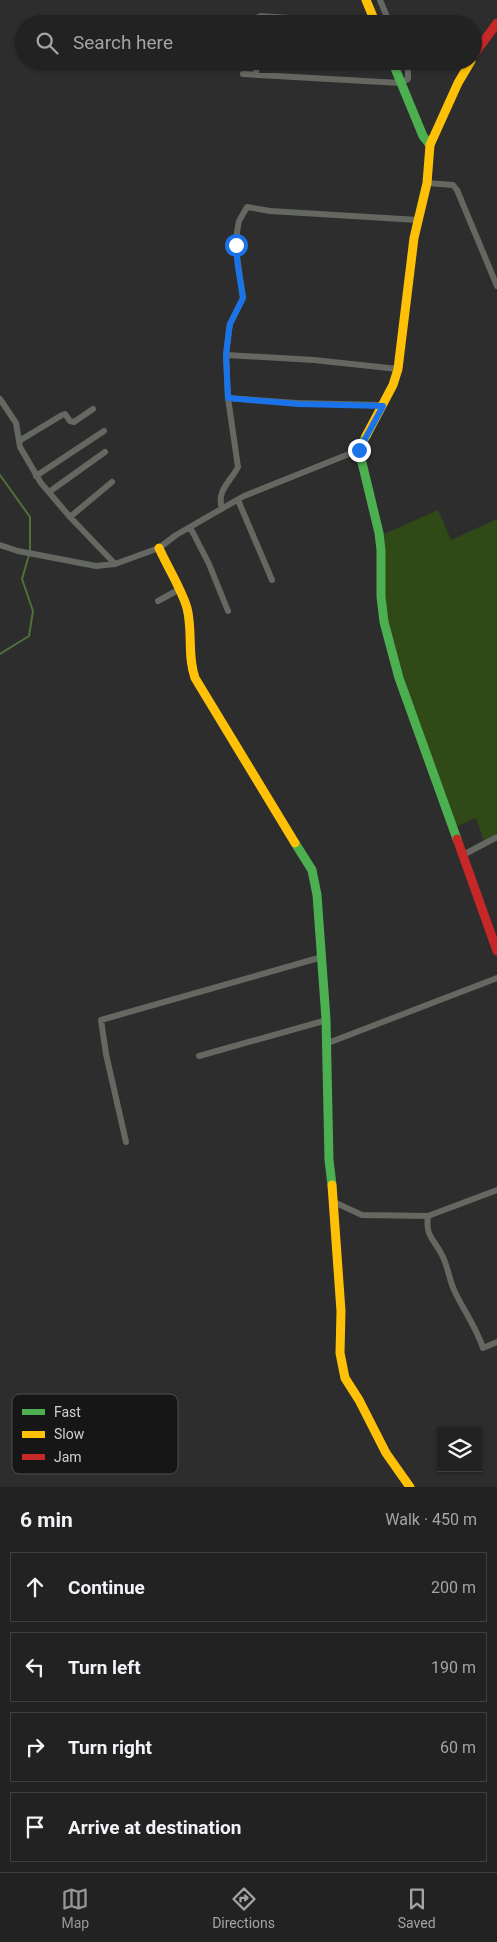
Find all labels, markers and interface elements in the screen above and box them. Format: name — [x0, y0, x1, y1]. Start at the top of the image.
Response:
search box — [15, 15, 482, 70]
icon: search — [33, 29, 61, 57]
text: Search here — [73, 31, 173, 54]
route start — [225, 234, 248, 257]
route end — [348, 439, 371, 462]
legend — [12, 1394, 178, 1474]
text: Fast — [54, 1404, 81, 1420]
text: Slow — [54, 1426, 85, 1442]
map controls — [437, 1427, 482, 1472]
button: layers — [437, 1427, 482, 1472]
text: Jam — [54, 1449, 82, 1465]
text: 6 min — [20, 1508, 73, 1532]
text: Walk · 450 m — [385, 1510, 477, 1529]
icon: ahead — [21, 1573, 49, 1601]
text: Continue — [68, 1576, 145, 1599]
text: 200 m — [431, 1578, 476, 1597]
icon: left — [21, 1653, 49, 1681]
text: Turn left — [68, 1656, 141, 1679]
text: 190 m — [431, 1658, 476, 1677]
icon: right — [21, 1733, 49, 1761]
text: Turn right — [68, 1736, 152, 1759]
text: 60 m — [440, 1738, 476, 1757]
icon: arrive — [21, 1813, 49, 1841]
text: Arrive at destination — [68, 1816, 241, 1839]
tab: Map — [61, 1885, 89, 1931]
tab: Directions — [212, 1885, 275, 1931]
tab: Saved — [398, 1885, 436, 1931]

